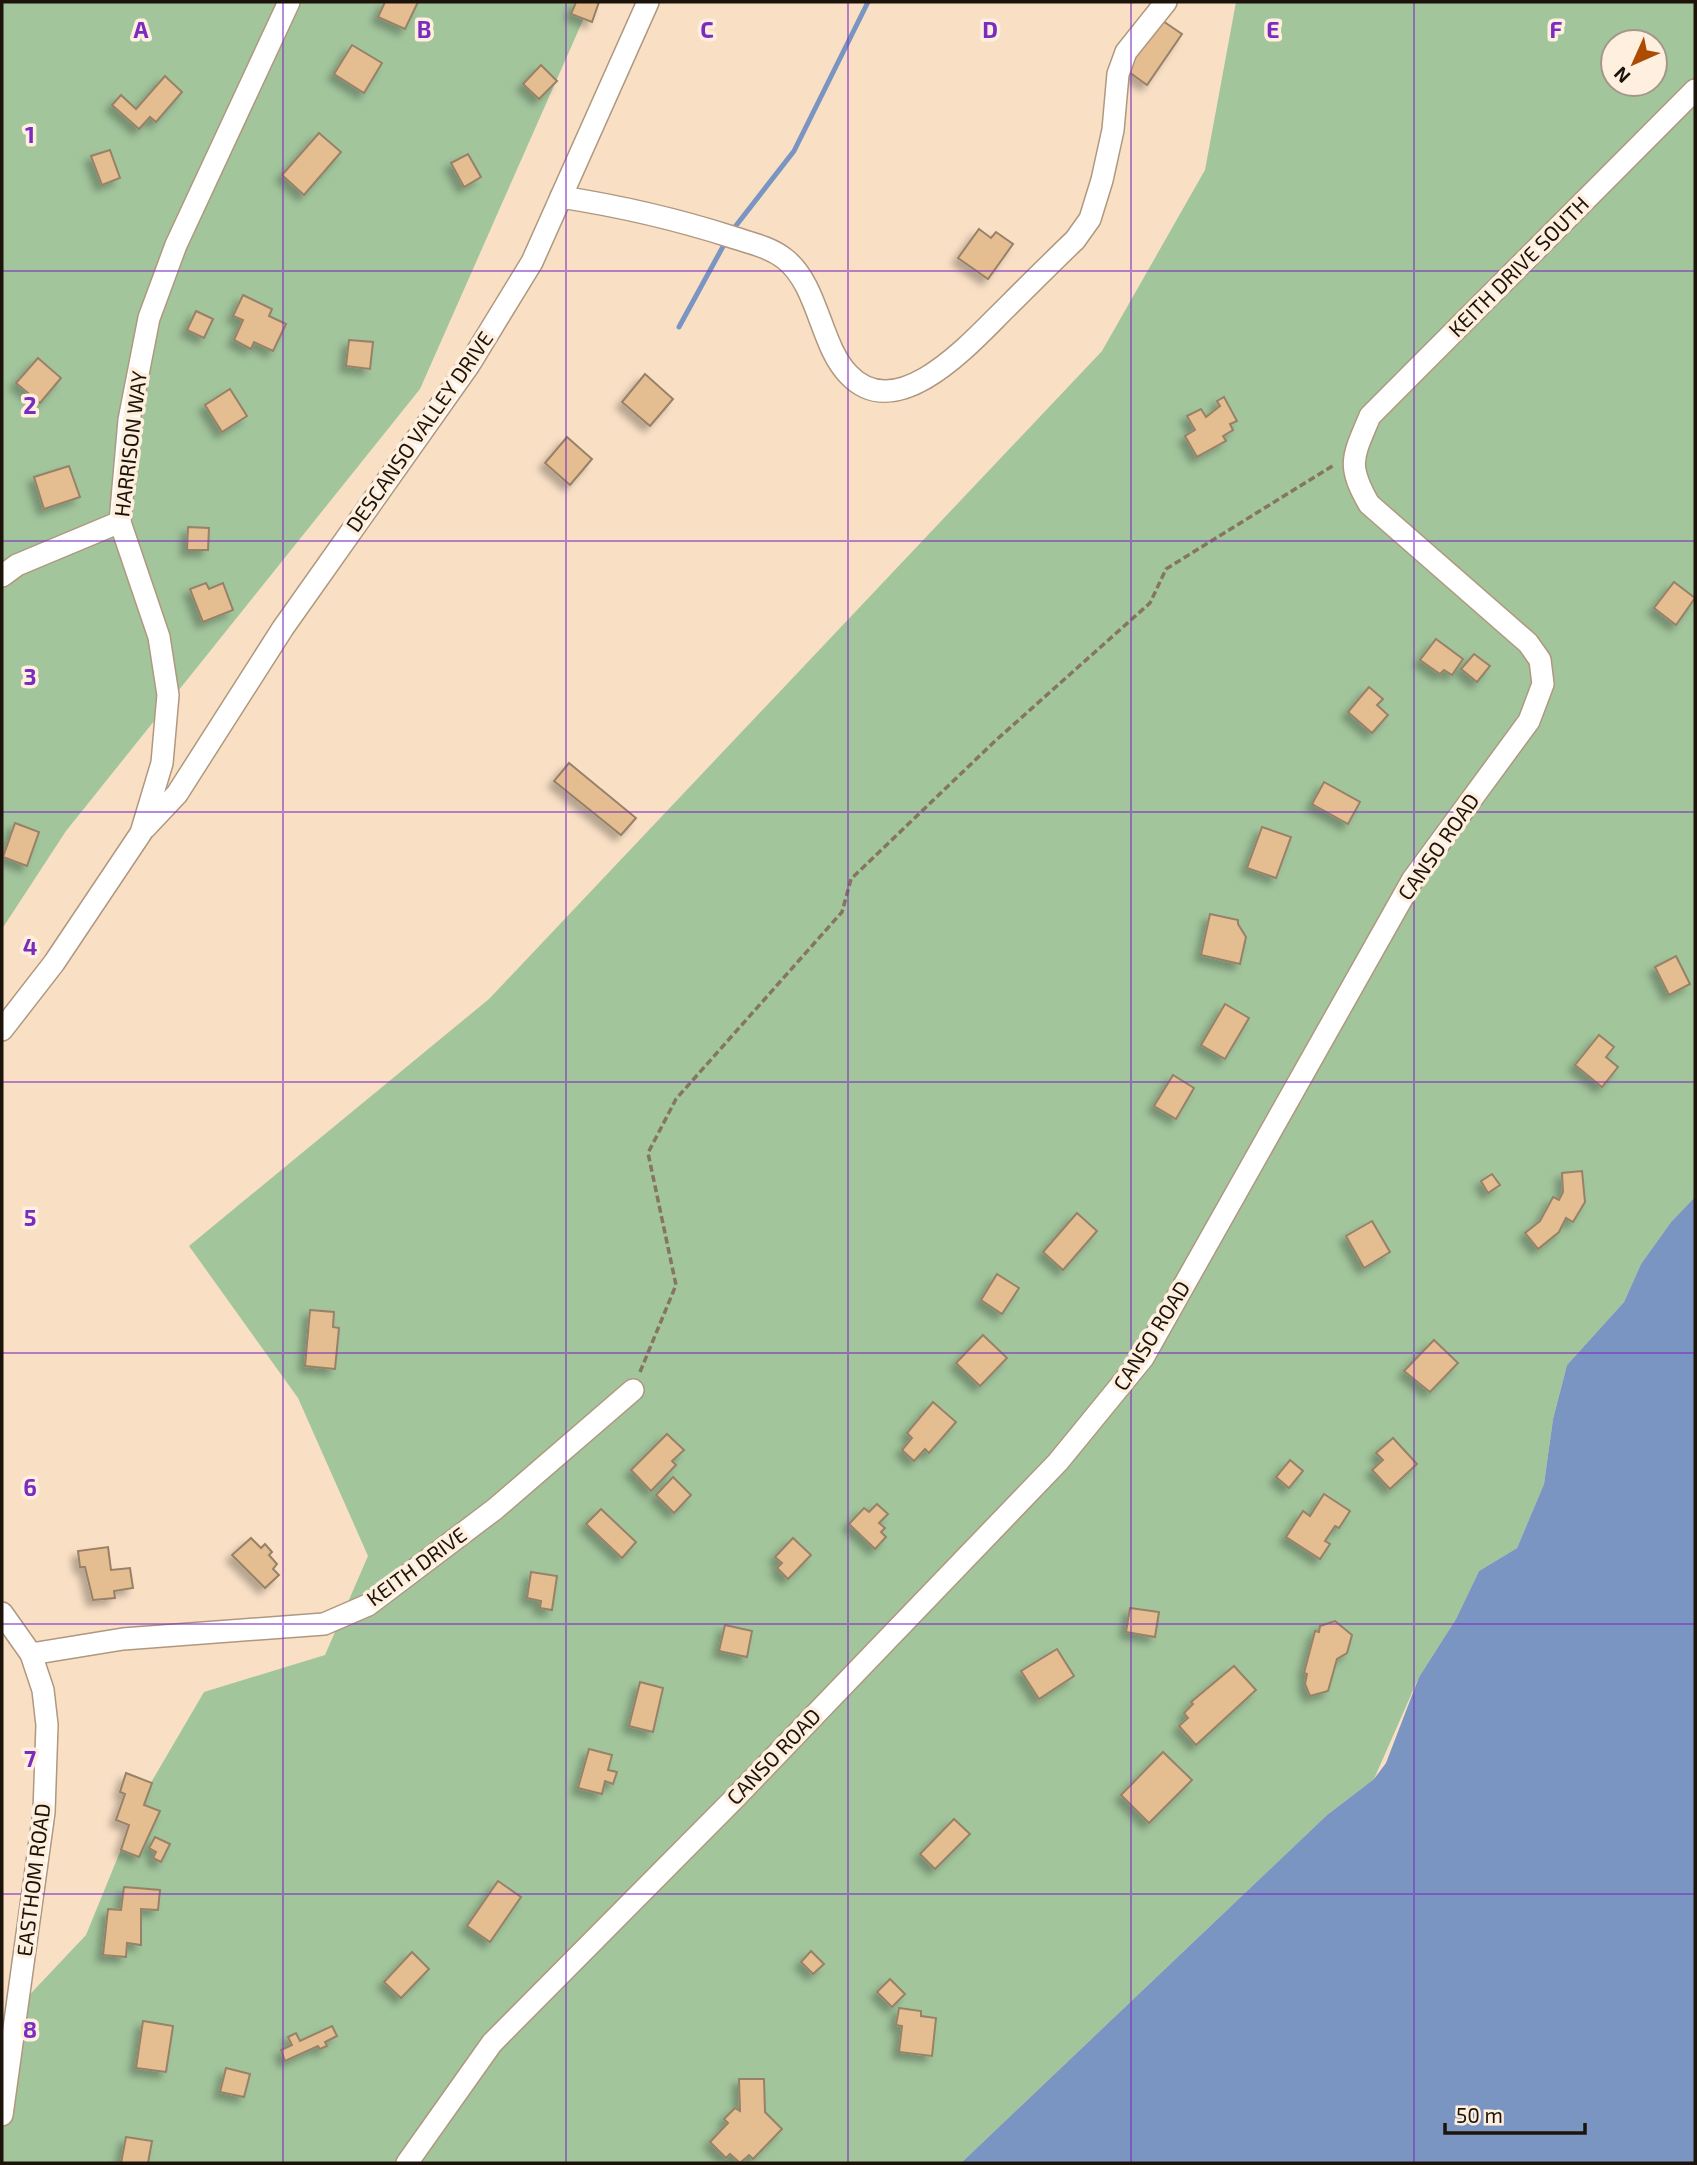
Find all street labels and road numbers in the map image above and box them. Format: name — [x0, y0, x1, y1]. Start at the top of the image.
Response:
street label: KEITH DRIVE SOUTH — [1443, 191, 1593, 341]
street label: DESCANSO VALLEY DRIVE — [340, 326, 498, 536]
street label: HARRISON WAY — [108, 369, 151, 518]
street label: CANSO ROAD — [1392, 788, 1484, 904]
street label: CANSO ROAD — [1107, 1276, 1194, 1395]
street label: KEITH DRIVE — [361, 1521, 471, 1610]
street label: CANSO ROAD — [721, 1703, 825, 1809]
street label: EASTHOM ROAD — [11, 1802, 54, 1958]

